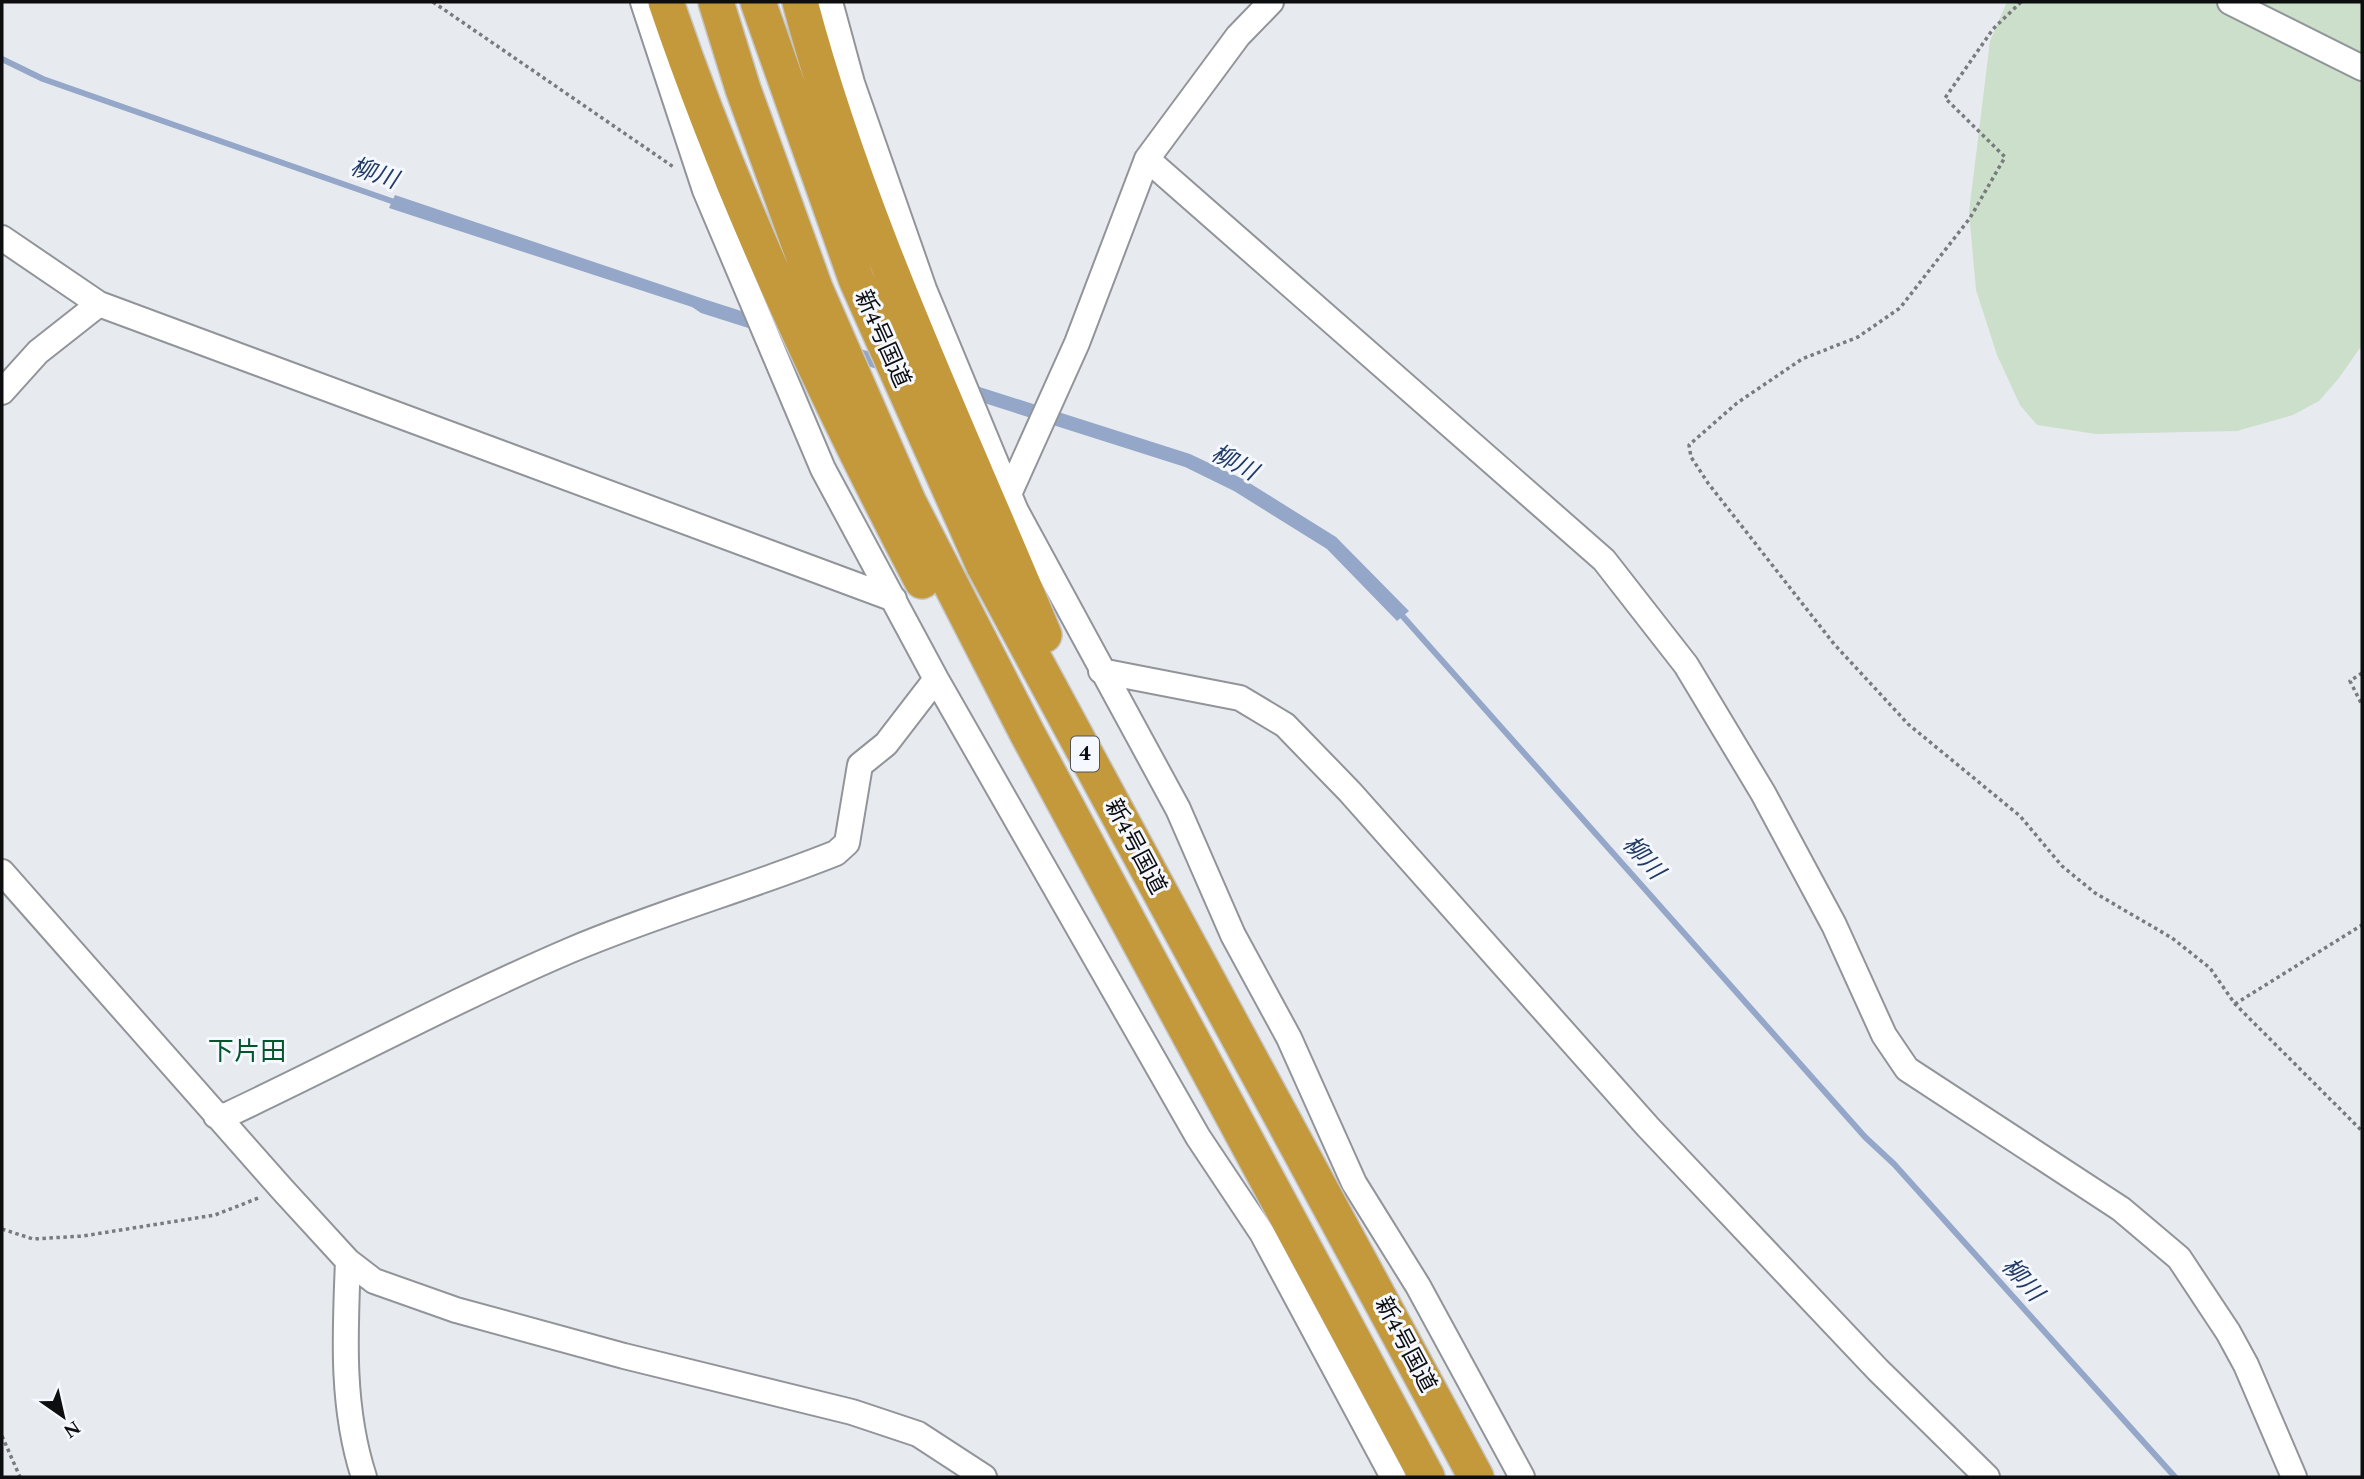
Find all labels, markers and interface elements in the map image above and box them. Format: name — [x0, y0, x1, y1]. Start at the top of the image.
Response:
water label: 柳川 — [345, 149, 405, 200]
street label: 新4号国道 — [845, 285, 919, 393]
water label: 柳川 — [1204, 436, 1266, 492]
road number: 4 — [1071, 736, 1099, 772]
street label: 新4号国道 — [1095, 793, 1175, 901]
water label: 柳川 — [1614, 828, 1674, 890]
district label: 下片田 — [208, 1032, 286, 1072]
water label: 柳川 — [1993, 1250, 2053, 1312]
street label: 新4号国道 — [1365, 1291, 1445, 1399]
north arrow — [28, 1381, 98, 1451]
text: N — [57, 1412, 86, 1445]

